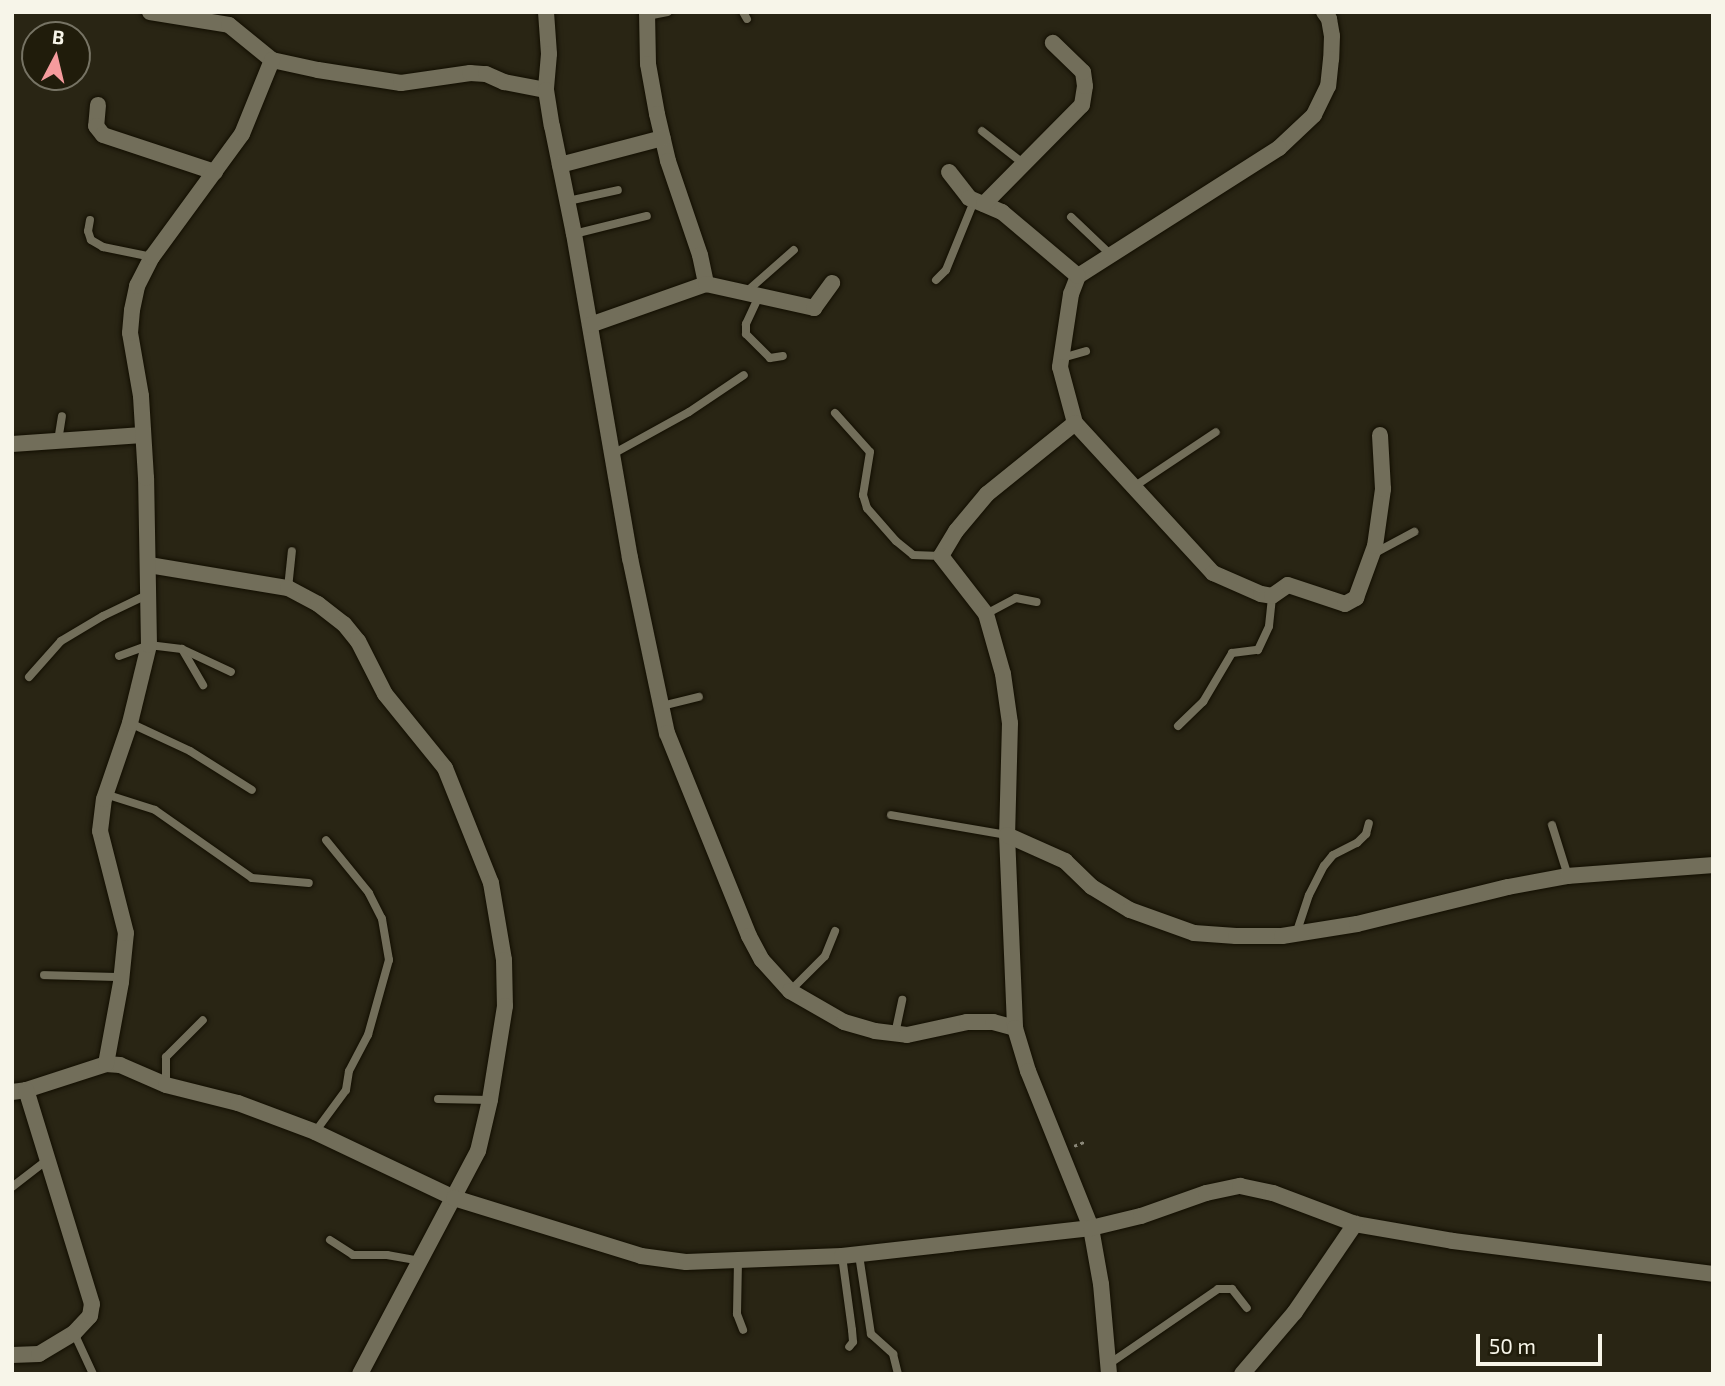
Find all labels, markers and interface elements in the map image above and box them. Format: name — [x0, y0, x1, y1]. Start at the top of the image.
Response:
north arrow — [21, 21, 91, 91]
text: B — [51, 24, 66, 49]
scale bar — [1480, 1320, 1606, 1364]
text: 50 m — [1489, 1333, 1536, 1358]

